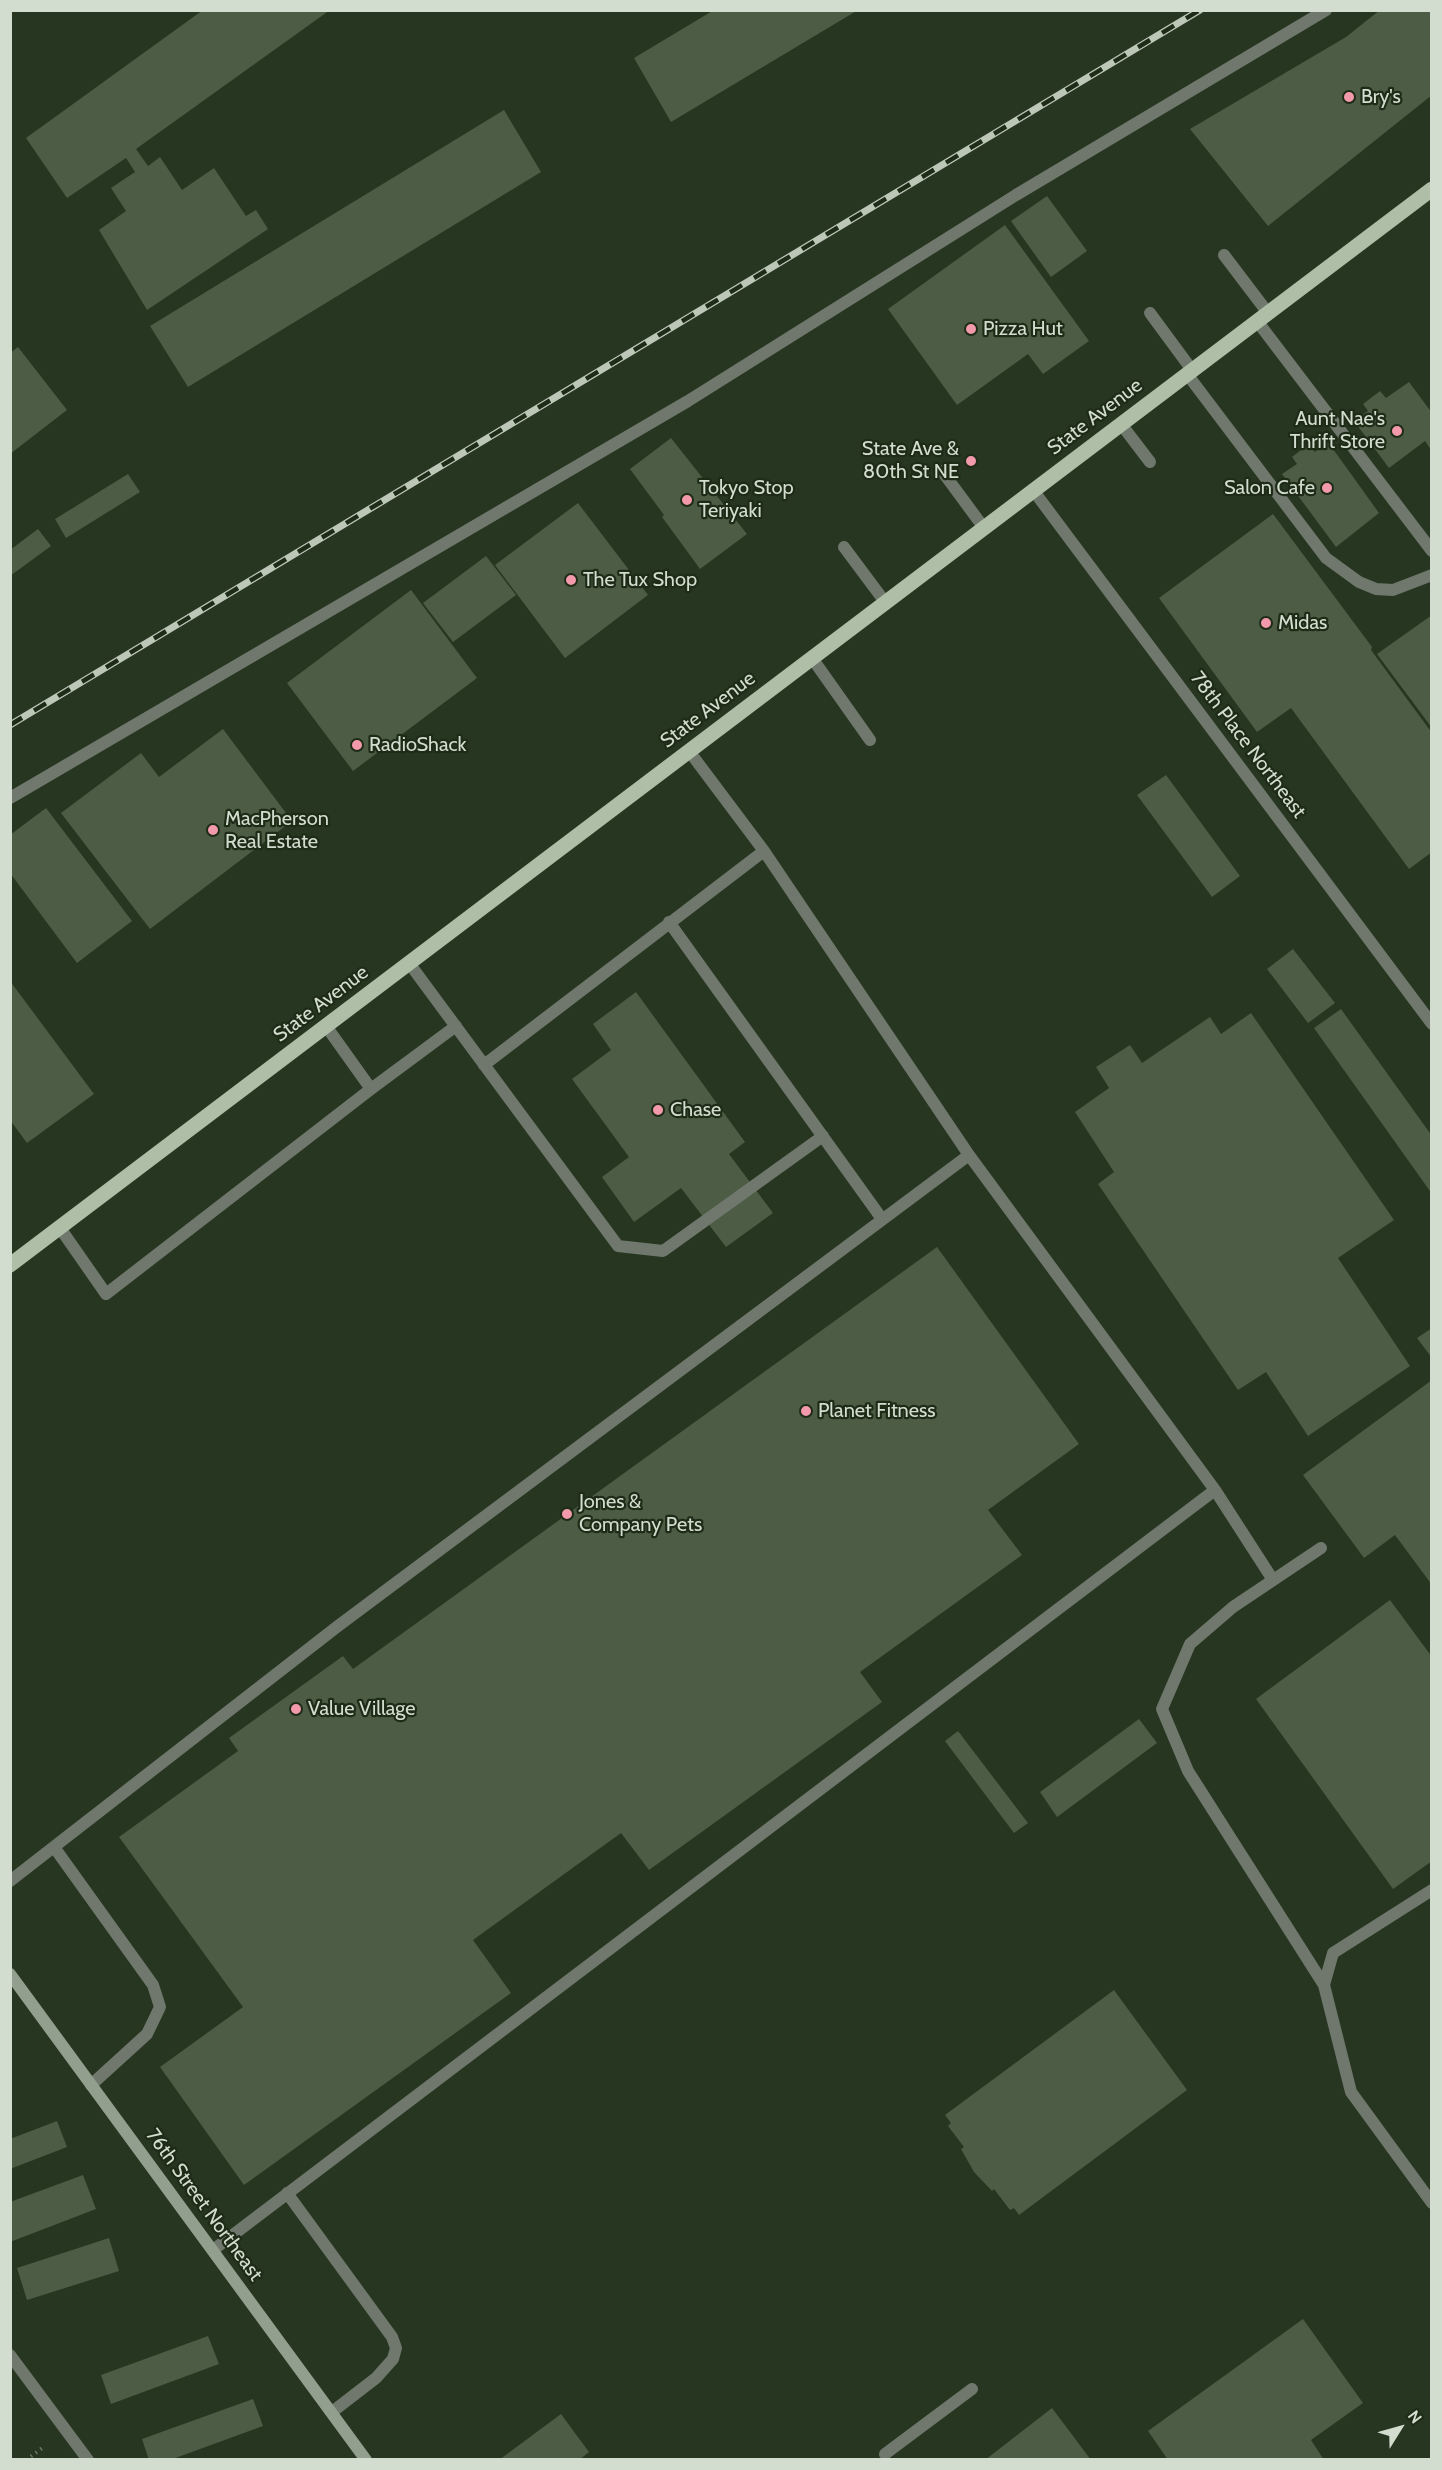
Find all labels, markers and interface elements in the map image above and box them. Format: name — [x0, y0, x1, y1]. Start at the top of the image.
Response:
place label: Bry's — [1361, 85, 1401, 109]
marker: Bry's — [1342, 90, 1356, 104]
place label: Pizza Hut — [983, 317, 1063, 341]
marker: Pizza Hut — [964, 322, 978, 336]
street label: State Avenue — [1043, 374, 1147, 460]
place label: Aunt Nae's Thrift Store — [1290, 407, 1385, 454]
marker: Aunt Nae's Thrift Store — [1390, 424, 1404, 438]
place label: State Ave & 80th St NE — [862, 437, 959, 484]
marker: State Ave & 80th St NE — [964, 454, 978, 468]
place label: Tokyo Stop Teriyaki — [699, 476, 794, 523]
place label: Salon Cafe — [1224, 476, 1315, 500]
marker: Salon Cafe — [1320, 481, 1334, 495]
marker: Tokyo Stop Teriyaki — [680, 493, 694, 507]
place label: The Tux Shop — [583, 568, 697, 592]
marker: The Tux Shop — [564, 573, 578, 587]
place label: Midas — [1278, 611, 1327, 635]
marker: Midas — [1259, 616, 1273, 630]
street label: State Avenue — [656, 667, 760, 753]
street label: 78th Place Northeast — [1185, 667, 1311, 823]
place label: RadioShack — [369, 733, 467, 757]
marker: RadioShack — [350, 738, 364, 752]
place label: MacPherson Real Estate — [225, 807, 329, 854]
marker: MacPherson Real Estate — [206, 823, 220, 837]
street label: State Avenue — [269, 961, 373, 1047]
place label: Chase — [670, 1098, 721, 1122]
marker: Chase — [651, 1103, 665, 1117]
place label: Planet Fitness — [818, 1399, 936, 1423]
marker: Planet Fitness — [799, 1404, 813, 1418]
place label: Jones & Company Pets — [579, 1490, 702, 1537]
marker: Jones & Company Pets — [560, 1507, 574, 1521]
place label: Value Village — [308, 1697, 415, 1721]
marker: Value Village — [289, 1702, 303, 1716]
street label: 76th Street Northeast — [141, 2124, 267, 2286]
north arrow — [1370, 2398, 1430, 2458]
text: N — [1404, 2407, 1426, 2427]

